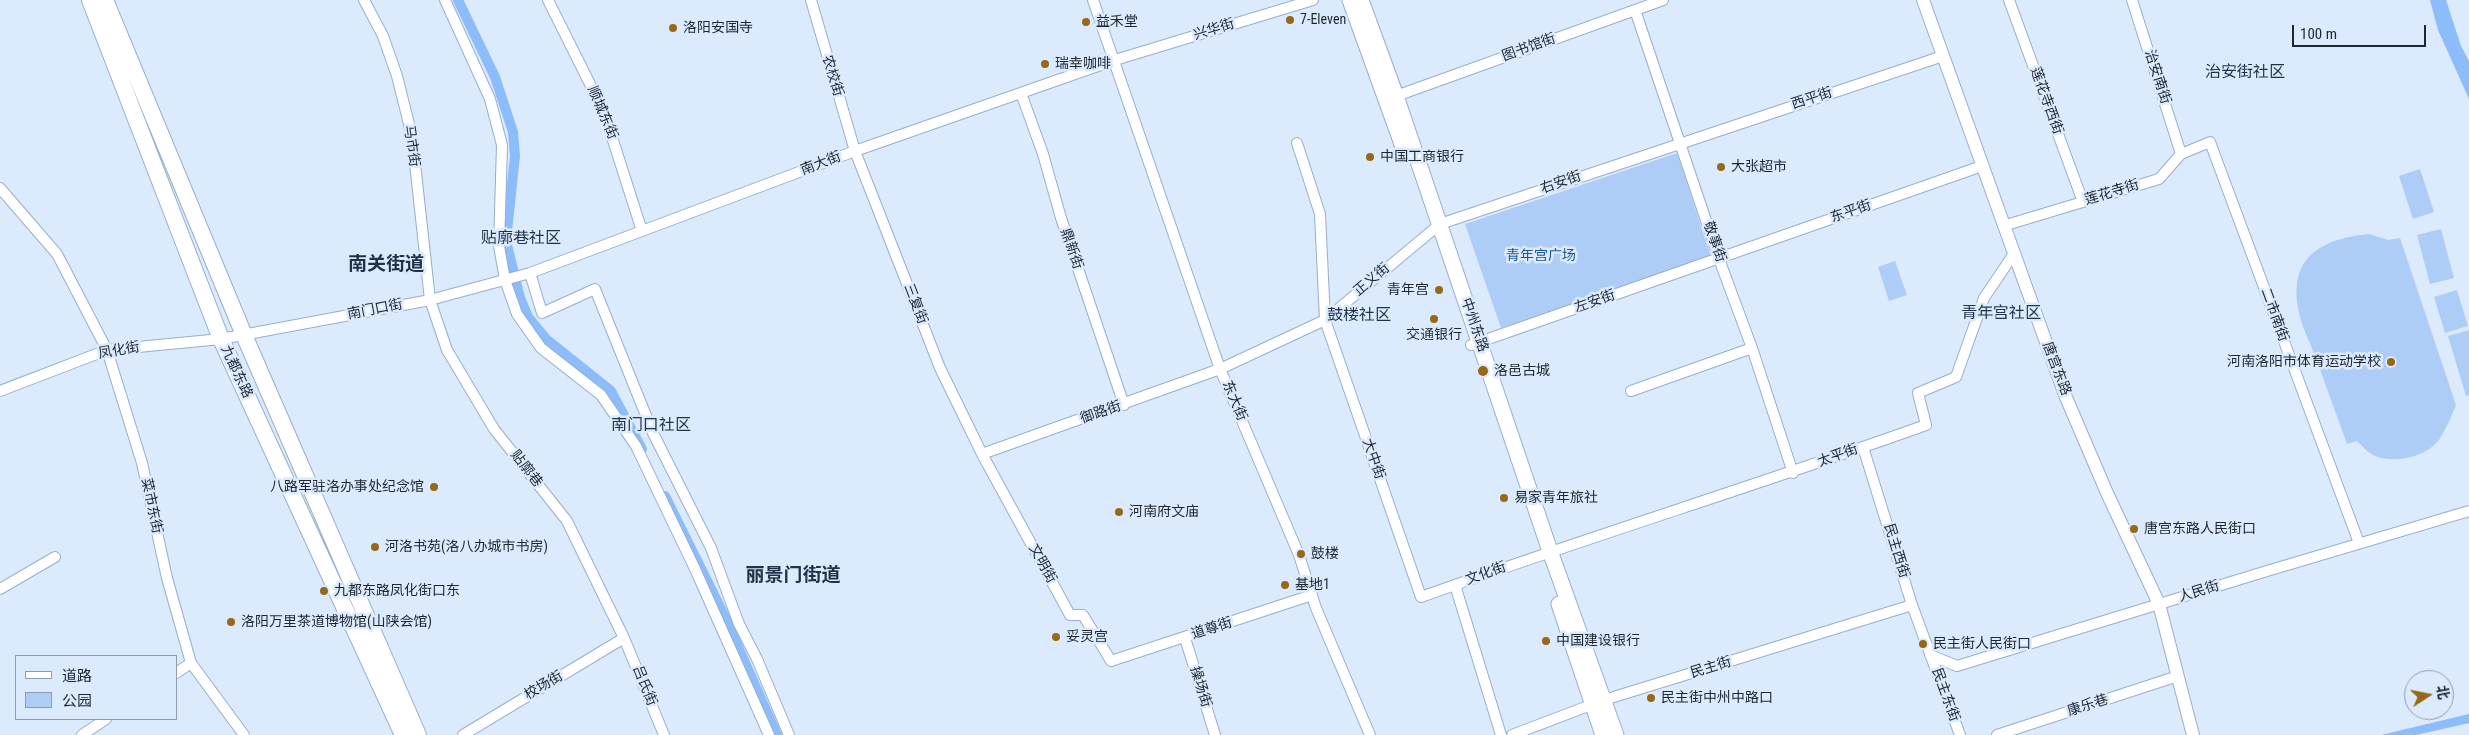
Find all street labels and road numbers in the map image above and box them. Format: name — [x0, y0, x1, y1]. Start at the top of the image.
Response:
street label: 兴华街 — [1191, 16, 1237, 44]
street label: 图书馆街 — [1500, 31, 1558, 65]
street label: 治安南街 — [2140, 48, 2174, 106]
street label: 农校街 — [818, 53, 846, 99]
street label: 莲花寺西街 — [2026, 65, 2066, 137]
street label: 顺城东街 — [583, 84, 621, 142]
street label: 西平街 — [1789, 85, 1835, 113]
street label: 马市街 — [400, 124, 422, 168]
street label: 南大街 — [798, 149, 844, 179]
street label: 右安街 — [1538, 168, 1584, 198]
street label: 莲花寺街 — [2083, 177, 2141, 209]
street label: 东平街 — [1828, 197, 1874, 227]
street label: 敬事街 — [1699, 219, 1729, 265]
street label: 鼎新街 — [1056, 226, 1086, 272]
street label: 正义街 — [1351, 260, 1393, 300]
street label: 三复街 — [900, 281, 930, 327]
street label: 二市南街 — [2257, 286, 2291, 344]
street label: 左安街 — [1572, 287, 1618, 317]
street label: 南门口街 — [346, 296, 404, 324]
street label: 中州东路 — [1457, 296, 1491, 354]
street label: 凤化街 — [97, 339, 141, 363]
street label: 唐宫东路 — [2038, 340, 2074, 398]
street label: 九都东路 — [217, 343, 255, 401]
street label: 东大街 — [1218, 378, 1250, 424]
street label: 御路街 — [1078, 398, 1124, 428]
street label: 大中街 — [1358, 436, 1388, 482]
street label: 太平街 — [1815, 441, 1861, 471]
street label: 贴廓巷 — [506, 447, 546, 491]
street label: 菜市东街 — [137, 477, 165, 535]
street label: 民主西街 — [1880, 522, 1912, 580]
street label: 文明街 — [1024, 542, 1060, 586]
street label: 文化街 — [1463, 559, 1509, 589]
street label: 人民街 — [2176, 578, 2222, 606]
street label: 道尊街 — [1189, 615, 1235, 643]
street label: 民主街 — [1688, 654, 1734, 682]
street label: 吕氏街 — [628, 663, 660, 709]
street label: 操场街 — [1186, 664, 1214, 710]
street label: 民主东街 — [1928, 666, 1962, 724]
street label: 校场街 — [522, 668, 566, 704]
street label: 康乐巷 — [2065, 692, 2111, 720]

